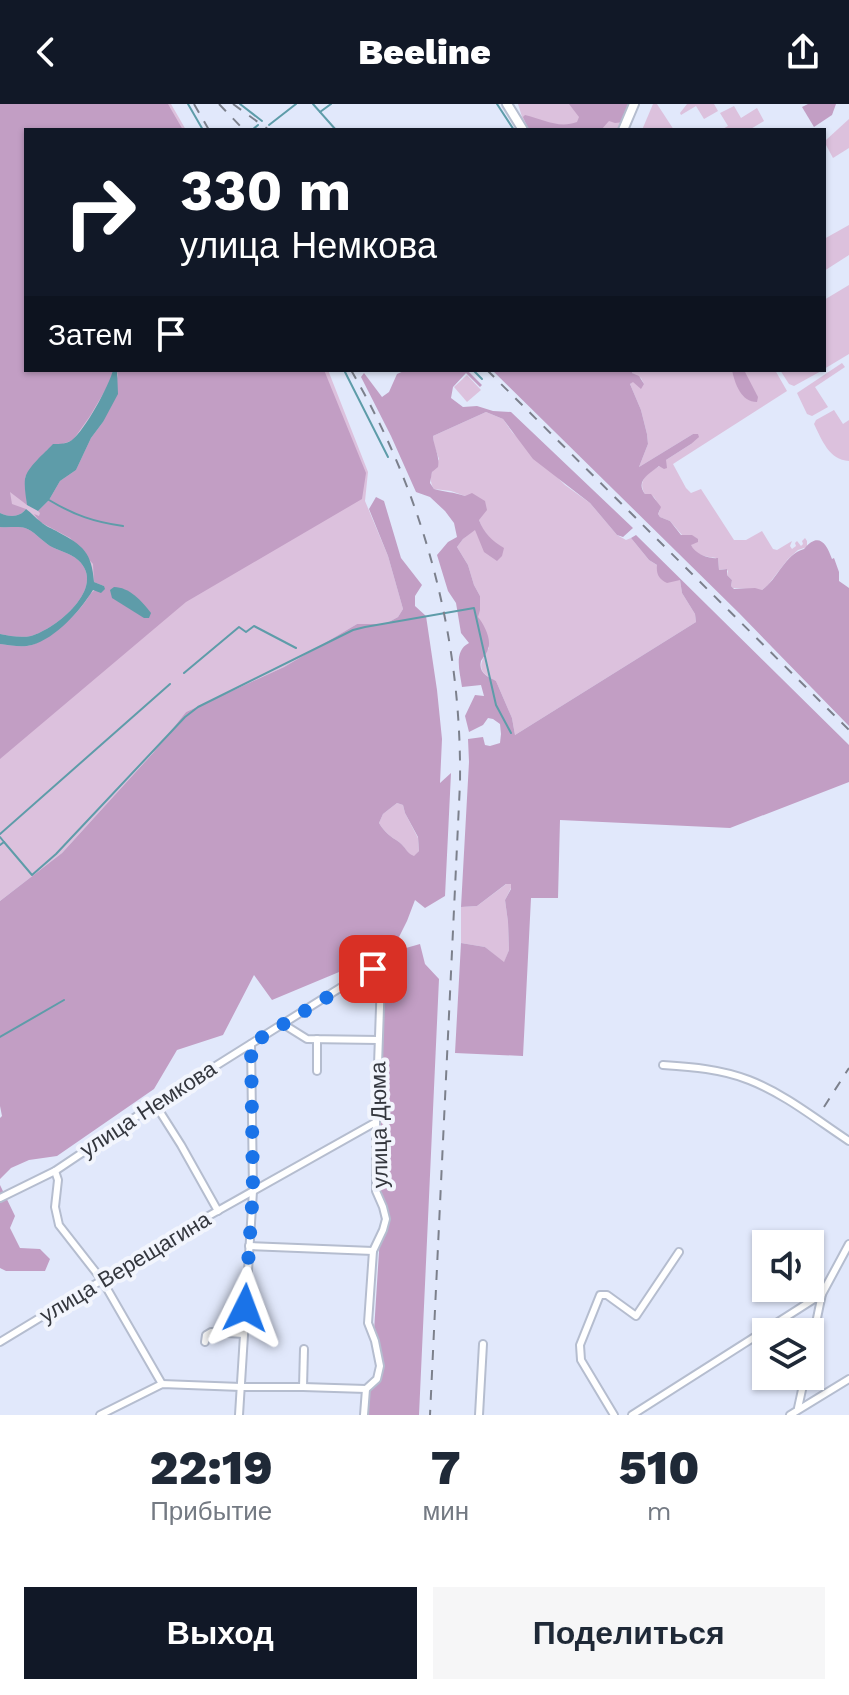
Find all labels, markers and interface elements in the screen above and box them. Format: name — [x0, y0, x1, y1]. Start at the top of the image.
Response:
icon: back — [24, 30, 68, 74]
icon: share — [781, 30, 825, 74]
text: Beeline — [358, 31, 491, 73]
text: 330 m — [180, 158, 351, 224]
icon: right — [48, 160, 152, 264]
text: улица Немкова — [180, 225, 437, 267]
icon: arrive — [149, 312, 193, 356]
text: Затем — [48, 317, 133, 352]
pin — [339, 935, 407, 1003]
icon: arrive — [351, 947, 395, 991]
street label: улица Немкова — [75, 1055, 221, 1162]
street label: улица Дюма — [365, 1061, 393, 1188]
street label: улица Верещагина — [35, 1206, 215, 1328]
map controls — [752, 1230, 824, 1390]
button: sound — [752, 1230, 824, 1302]
position arrow — [203, 1266, 287, 1350]
button: layers — [752, 1318, 824, 1390]
text: 22:19 — [150, 1439, 273, 1496]
text: 7 — [431, 1439, 461, 1496]
text: 510 — [619, 1439, 699, 1496]
text: Прибытие — [150, 1496, 272, 1526]
text: мин — [422, 1496, 469, 1526]
text: m — [647, 1496, 671, 1526]
button: Выход — [24, 1587, 417, 1679]
button: Поделиться — [433, 1587, 825, 1679]

